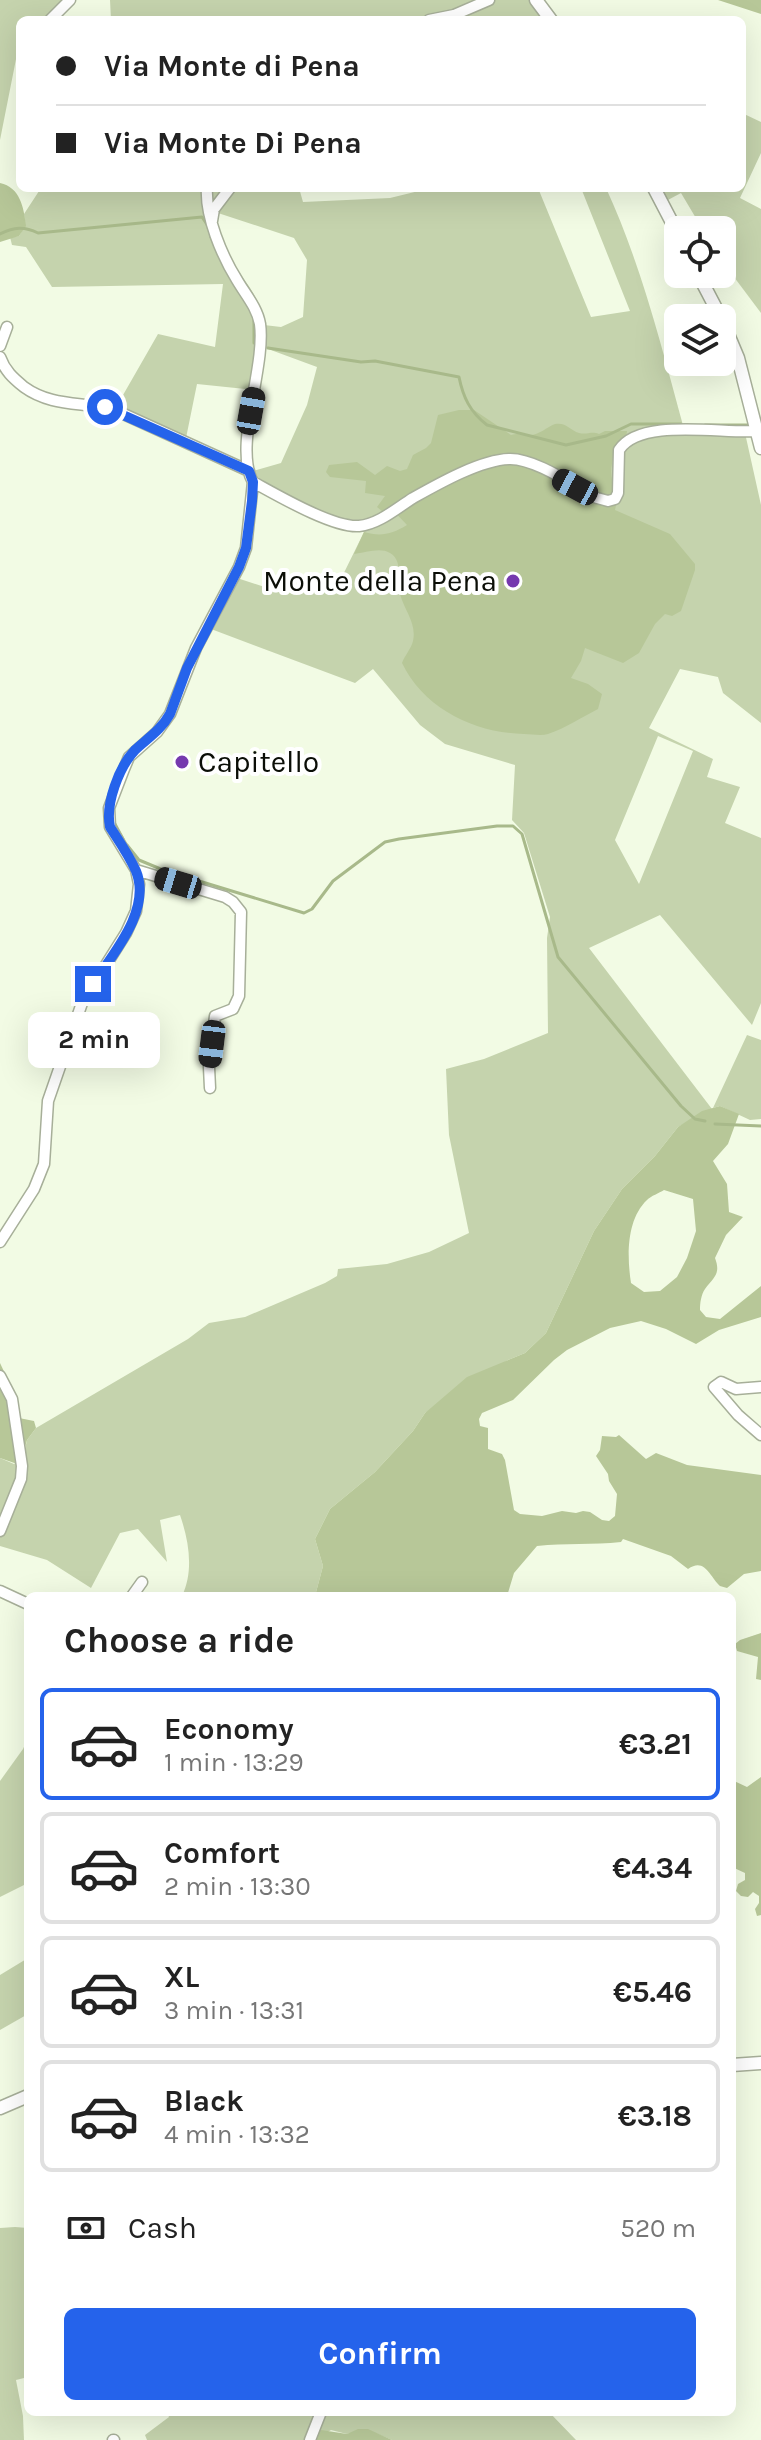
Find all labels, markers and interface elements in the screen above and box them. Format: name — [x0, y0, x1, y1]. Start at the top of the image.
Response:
text: Via Monte di Pena — [104, 48, 360, 84]
text: Via Monte Di Pena — [104, 125, 362, 161]
map controls — [664, 216, 736, 376]
button: locate — [664, 216, 736, 288]
button: layers — [664, 304, 736, 376]
car — [235, 385, 267, 437]
route start — [87, 389, 123, 425]
car — [548, 465, 602, 509]
place label: Monte della Pena — [263, 563, 497, 599]
marker: Monte della Pena — [504, 572, 522, 590]
place label: Capitello — [198, 744, 319, 780]
marker: Capitello — [173, 753, 191, 771]
car — [152, 865, 204, 901]
route end — [75, 966, 111, 1002]
callout: 2 min — [27, 1012, 159, 1068]
car — [197, 1019, 227, 1069]
text: 2 min — [58, 1024, 130, 1055]
text: Choose a ride — [64, 1619, 294, 1661]
icon: car — [68, 1708, 140, 1780]
text: Economy — [164, 1711, 294, 1747]
text: €3.21 — [619, 1726, 692, 1762]
text: 1 min · 13:29 — [164, 1747, 304, 1778]
icon: car — [68, 1832, 140, 1904]
text: Comfort — [164, 1835, 280, 1871]
text: €4.34 — [612, 1850, 692, 1886]
text: 2 min · 13:30 — [164, 1871, 311, 1902]
icon: car — [68, 1956, 140, 2028]
text: XL — [164, 1959, 199, 1995]
text: €5.46 — [613, 1974, 692, 2010]
text: 3 min · 13:31 — [164, 1995, 304, 2026]
icon: car — [68, 2080, 140, 2152]
text: Black — [164, 2083, 244, 2119]
text: €3.18 — [618, 2098, 692, 2134]
text: 4 min · 13:32 — [164, 2119, 310, 2150]
icon: cash — [64, 2206, 108, 2250]
text: Cash — [128, 2210, 197, 2246]
text: 520 m — [620, 2213, 696, 2244]
button: Confirm — [64, 2308, 696, 2400]

